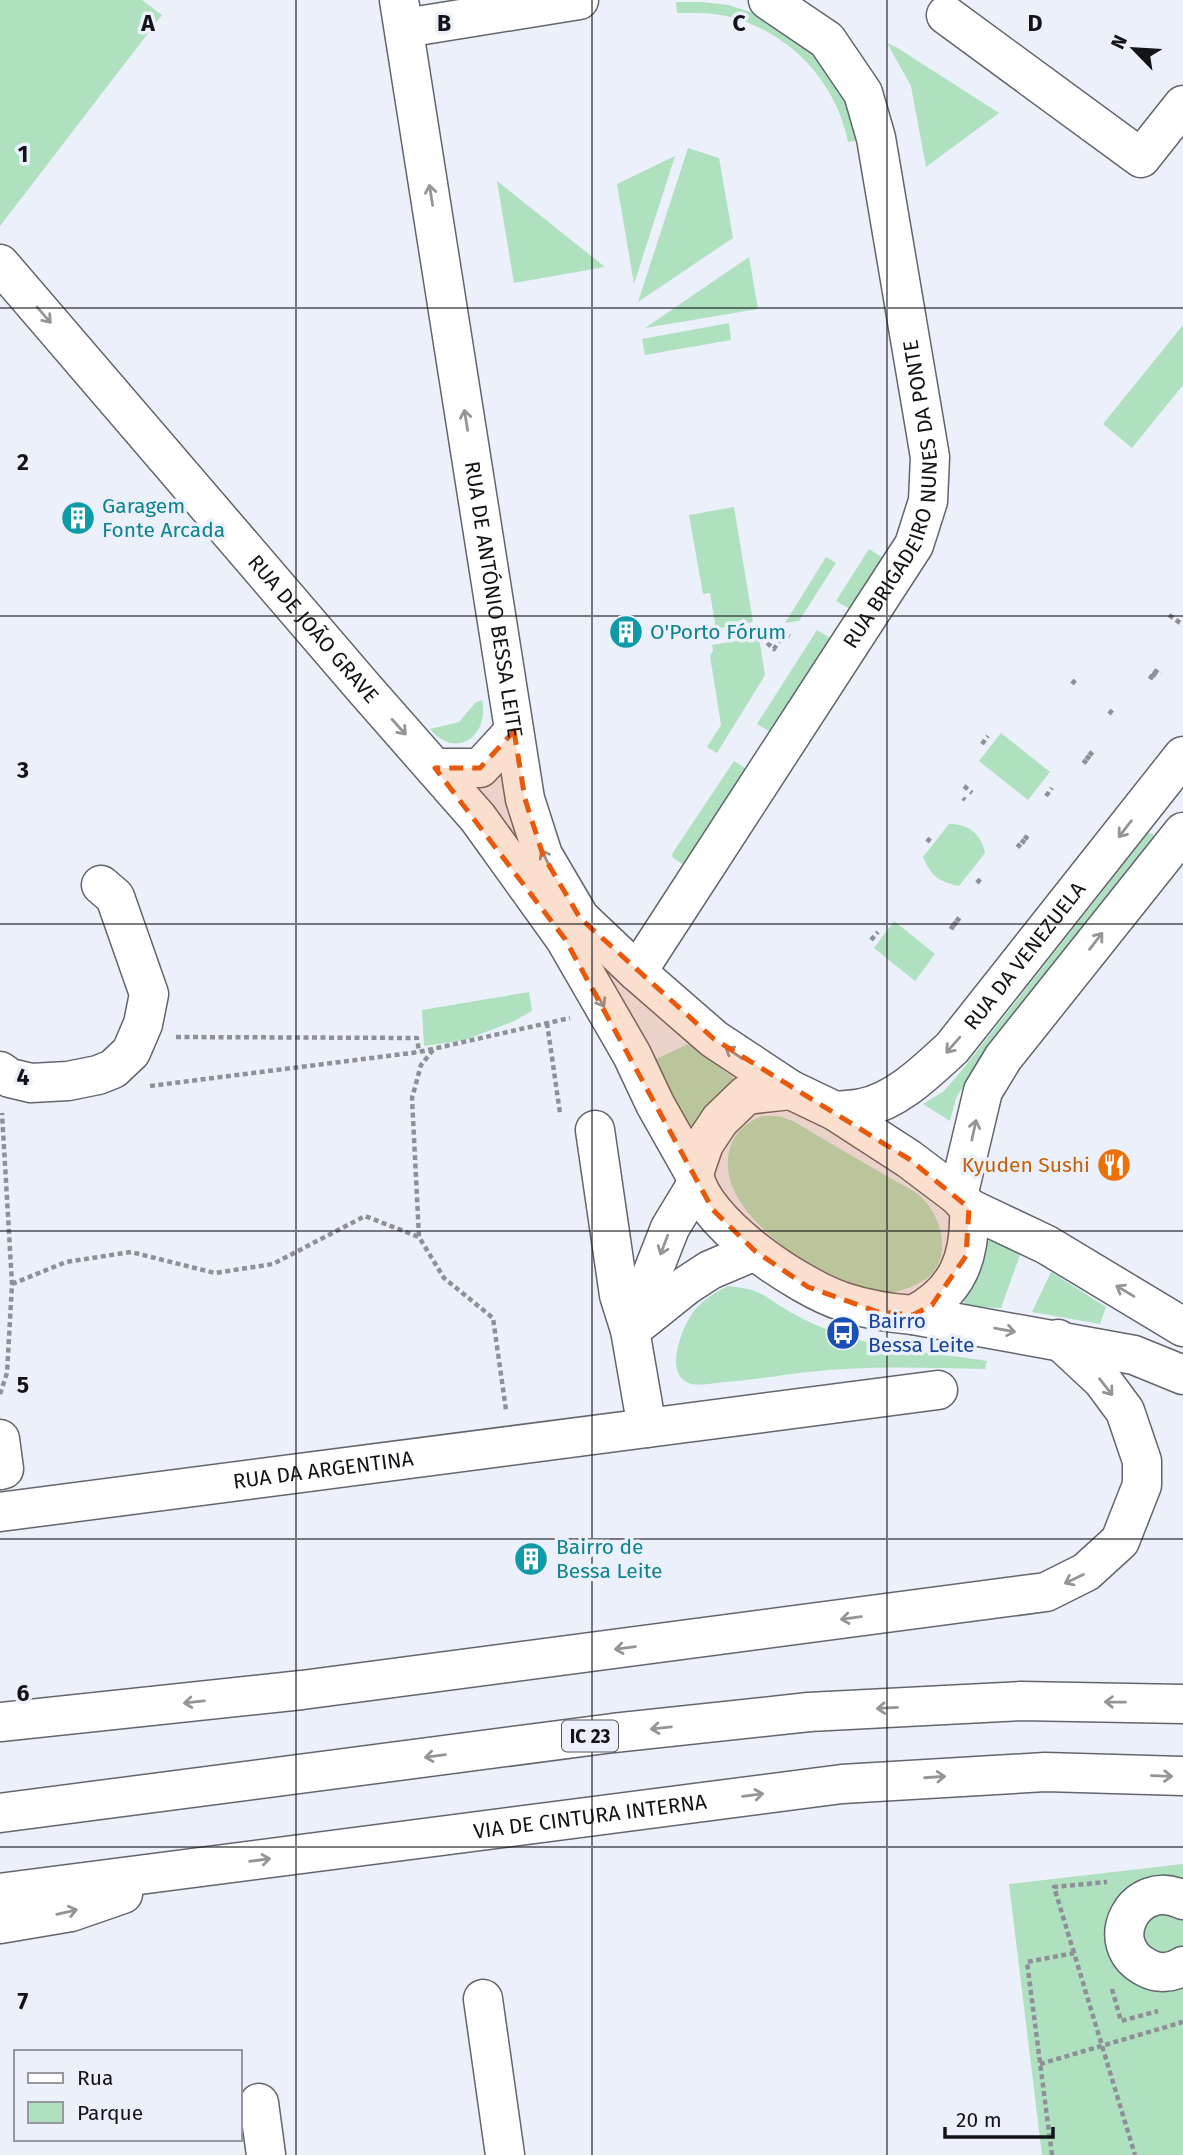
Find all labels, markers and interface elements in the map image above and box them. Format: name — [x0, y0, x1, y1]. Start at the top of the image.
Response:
text: A — [140, 9, 155, 37]
text: B — [437, 9, 451, 37]
text: C — [732, 9, 746, 37]
text: D — [1028, 9, 1043, 37]
north arrow — [1099, 14, 1169, 84]
text: N — [1106, 31, 1132, 53]
text: 1 — [18, 140, 28, 168]
one-way arrow — [424, 184, 437, 207]
one-way arrow — [36, 306, 52, 324]
street label: RUA BRIGADEIRO NUNES DA PONTE — [837, 338, 943, 653]
one-way arrow — [459, 409, 472, 431]
text: 2 — [17, 448, 29, 476]
street label: RUA DE ANTÓNIO BESSA LEITE — [459, 459, 528, 740]
place label: Garagem Fonte Arcada — [102, 493, 225, 543]
building icon: Garagem Fonte Arcada — [59, 499, 97, 537]
street label: RUA DE JOÃO GRAVE — [242, 549, 384, 709]
building icon: O'Porto Fórum — [607, 613, 645, 651]
place label: O'Porto Fórum — [650, 619, 786, 645]
one-way arrow — [391, 718, 407, 736]
text: 3 — [16, 756, 29, 784]
one-way arrow — [1117, 819, 1132, 837]
one-way arrow — [539, 849, 553, 870]
street label: RUA DA VENEZUELA — [958, 877, 1091, 1035]
one-way arrow — [1088, 933, 1104, 951]
one-way arrow — [592, 988, 606, 1008]
one-way arrow — [945, 1036, 961, 1054]
one-way arrow — [725, 1045, 744, 1060]
text: 4 — [17, 1063, 30, 1091]
one-way arrow — [969, 1119, 982, 1141]
restaurant icon: Kyuden Sushi — [1095, 1146, 1133, 1184]
place label: Kyuden Sushi — [962, 1152, 1090, 1178]
one-way arrow — [656, 1234, 669, 1256]
one-way arrow — [1116, 1283, 1136, 1297]
place label: Bairro Bessa Leite — [868, 1308, 974, 1358]
bus stop icon: Bairro Bessa Leite — [824, 1314, 862, 1352]
one-way arrow — [993, 1324, 1016, 1337]
text: 5 — [17, 1371, 29, 1399]
one-way arrow — [1099, 1377, 1114, 1396]
street label: RUA DA ARGENTINA — [232, 1445, 415, 1495]
place label: Bairro de Bessa Leite — [556, 1534, 662, 1584]
building icon: Bairro de Bessa Leite — [512, 1540, 550, 1578]
one-way arrow — [1064, 1572, 1085, 1586]
one-way arrow — [840, 1612, 863, 1625]
one-way arrow — [615, 1641, 637, 1654]
text: 6 — [17, 1679, 30, 1707]
one-way arrow — [184, 1695, 206, 1708]
one-way arrow — [1104, 1696, 1127, 1709]
one-way arrow — [876, 1702, 899, 1715]
road number: IC 23 — [562, 1720, 618, 1752]
one-way arrow — [650, 1721, 673, 1734]
one-way arrow — [424, 1749, 447, 1762]
one-way arrow — [1150, 1769, 1173, 1782]
one-way arrow — [923, 1770, 946, 1783]
street label: VIA DE CINTURA INTERNA — [472, 1789, 708, 1845]
one-way arrow — [741, 1789, 764, 1802]
one-way arrow — [248, 1853, 271, 1866]
one-way arrow — [55, 1905, 78, 1918]
text: 7 — [18, 1987, 29, 2015]
legend — [14, 2050, 242, 2141]
text: Rua — [77, 2065, 113, 2091]
scale bar — [945, 2096, 1054, 2140]
text: Parque — [77, 2100, 143, 2126]
text: 20 m — [956, 2107, 1002, 2133]

